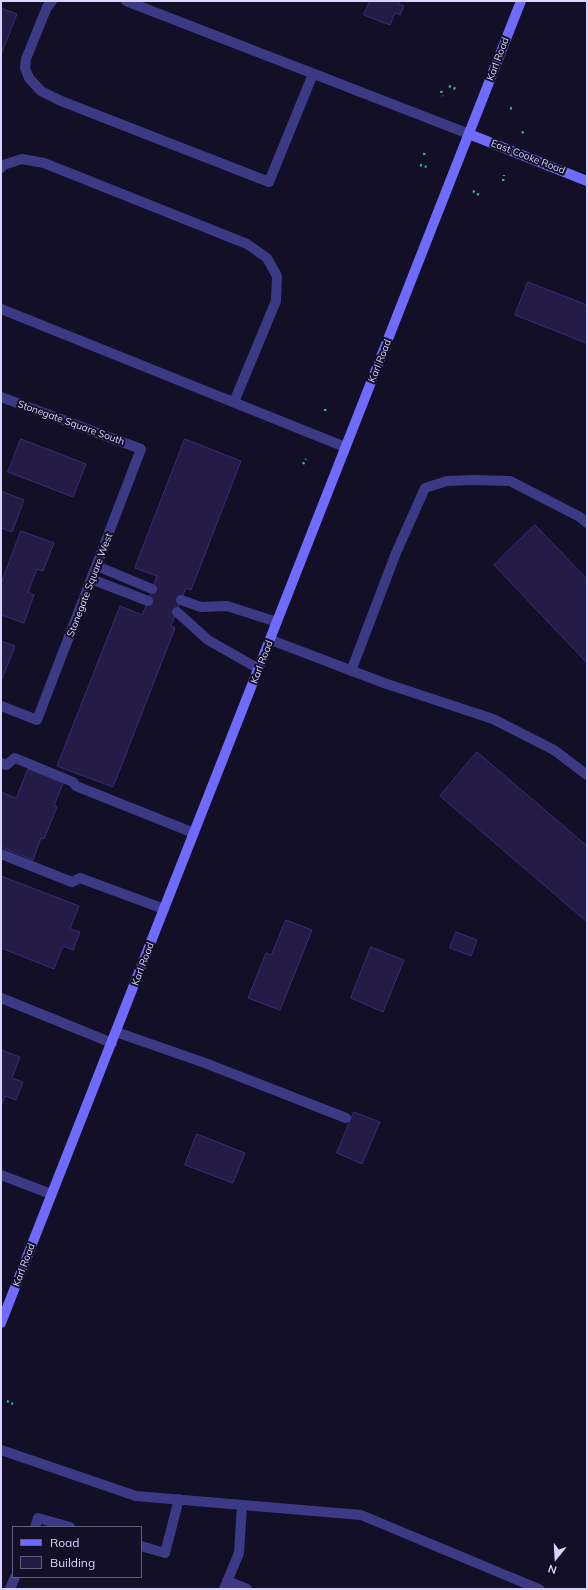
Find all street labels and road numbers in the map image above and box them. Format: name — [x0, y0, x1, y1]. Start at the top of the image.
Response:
street label: Karl Road — [484, 36, 512, 82]
street label: East Cooke Road — [489, 137, 567, 177]
street label: Karl Road — [366, 338, 394, 384]
street label: Stonegate Square South — [16, 398, 126, 448]
street label: Stonegate Square West — [65, 531, 115, 639]
street label: Karl Road — [248, 639, 276, 685]
street label: Karl Road — [129, 941, 157, 987]
street label: Karl Road — [10, 1242, 38, 1288]

